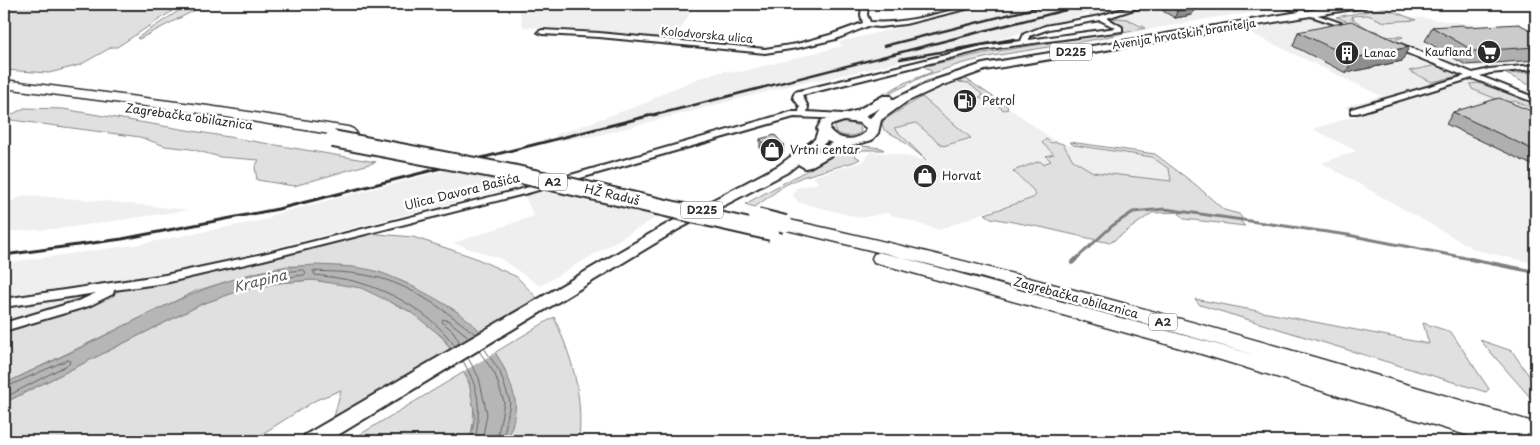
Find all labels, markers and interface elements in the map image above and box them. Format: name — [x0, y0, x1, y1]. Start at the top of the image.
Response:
street label: Avenija hrvatskih branitelja — [1111, 14, 1257, 53]
street label: Kolodvorska ulica — [660, 22, 754, 47]
supermarket icon: Kaufland — [1476, 39, 1502, 65]
building icon: Lanac — [1334, 40, 1360, 66]
place label: Kaufland — [1425, 43, 1472, 60]
road number: D225 — [1050, 44, 1092, 61]
place label: Lanac — [1364, 44, 1396, 61]
fuel station icon: Petrol — [952, 88, 978, 114]
place label: Petrol — [982, 91, 1015, 109]
street label: Zagrebačka obilaznica — [124, 98, 254, 134]
shop icon: Vrtni centar — [759, 137, 785, 163]
place label: Vrtni centar — [790, 140, 860, 158]
shop icon: Horvat — [912, 163, 938, 189]
place label: Horvat — [942, 166, 981, 184]
street label: Ulica Davora Bašića — [402, 168, 522, 214]
road number: A2 — [539, 173, 567, 190]
street label: HŽ Raduš — [583, 179, 642, 209]
road number: D225 — [681, 202, 723, 218]
water label: Krapina — [231, 264, 290, 297]
street label: Zagrebačka obilaznica — [1012, 272, 1141, 322]
road number: A2 — [1149, 314, 1177, 331]

